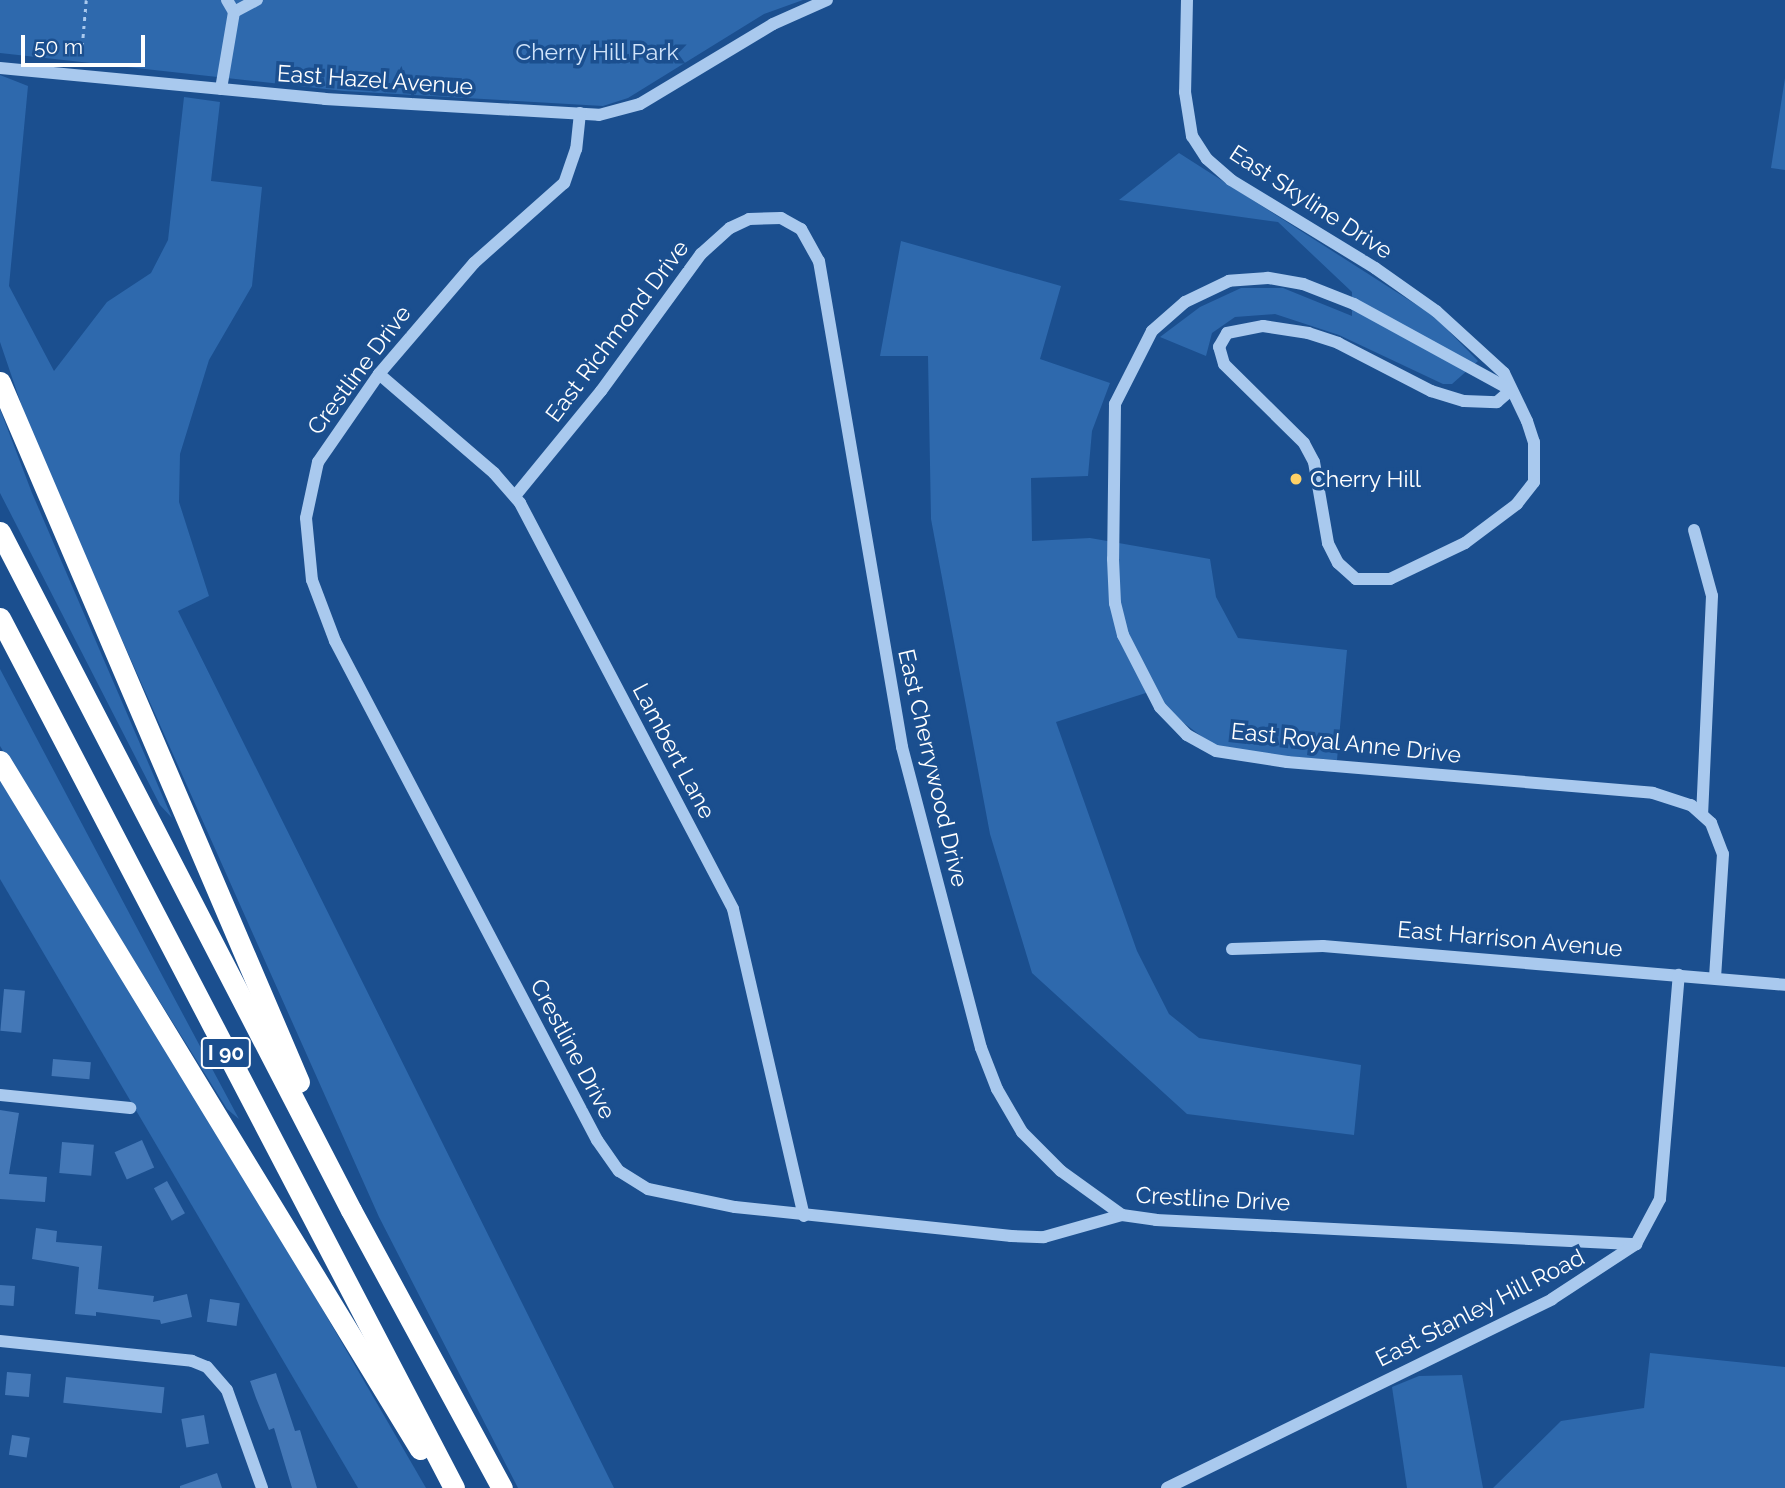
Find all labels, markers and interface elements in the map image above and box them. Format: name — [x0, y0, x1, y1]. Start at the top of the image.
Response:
scale bar — [24, 21, 149, 65]
text: 50 m — [34, 34, 83, 59]
park label: Cherry Hill Park — [515, 38, 679, 66]
street label: East Hazel Avenue — [275, 59, 475, 101]
street label: East Skyline Drive — [1224, 139, 1398, 265]
street label: East Richmond Drive — [540, 235, 694, 427]
street label: Crestline Drive — [301, 300, 417, 440]
place label: Cherry Hill — [1310, 465, 1422, 493]
marker: Cherry Hill — [1288, 471, 1304, 487]
street label: East Cherrywood Drive — [892, 646, 974, 890]
street label: Lambert Lane — [627, 679, 721, 823]
street label: East Royal Anne Drive — [1229, 717, 1463, 769]
street label: East Harrison Avenue — [1396, 915, 1624, 963]
street label: Crestline Drive — [524, 974, 622, 1124]
road number: I 90 — [200, 1036, 252, 1070]
street label: Crestline Drive — [1135, 1181, 1291, 1217]
street label: East Stanley Hill Road — [1370, 1243, 1590, 1373]

